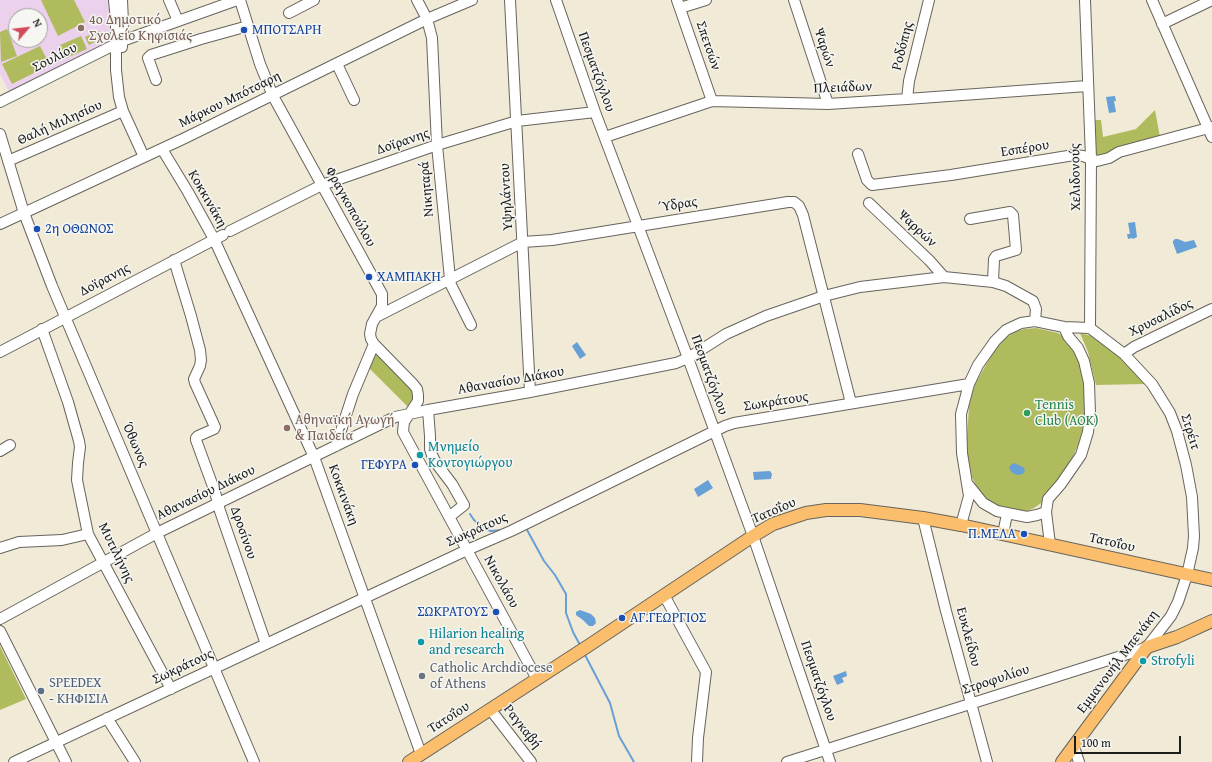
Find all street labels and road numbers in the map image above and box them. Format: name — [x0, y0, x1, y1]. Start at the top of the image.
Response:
street label: Σπετσών — [692, 19, 724, 73]
street label: Ροδόπης — [889, 20, 917, 72]
street label: Ψαρών — [810, 26, 838, 70]
street label: Πεσματζόγλου — [574, 30, 618, 114]
street label: Σουλίου — [30, 40, 80, 76]
street label: Μάρκου Μπότσαρη — [176, 68, 284, 132]
street label: Πλειάδων — [813, 79, 873, 97]
street label: Θαλή Μιλησίου — [15, 97, 105, 149]
street label: Δοϊρανης — [374, 125, 432, 159]
street label: Εσπέρου — [1000, 137, 1050, 161]
street label: Χελιδονούς — [1067, 143, 1085, 211]
street label: Νικηταρά — [416, 160, 438, 218]
street label: Υψηλάντου — [497, 163, 517, 231]
street label: Φραγκοπούλου — [321, 164, 379, 250]
street label: Κοκκινάκη — [184, 167, 230, 231]
street label: Ύδρας — [657, 194, 699, 216]
street label: Ψαρρών — [894, 207, 940, 251]
street label: Δοϊρανης — [77, 260, 133, 300]
street label: Χρυσαλίδος — [1126, 295, 1196, 341]
street label: Πεσματζόγλου — [687, 333, 731, 417]
street label: Αθανασίου Διάκου — [456, 363, 566, 399]
street label: Σωκράτους — [742, 389, 810, 415]
street label: Στρέιτ — [1177, 412, 1203, 452]
street label: Όθωνος — [118, 420, 152, 470]
street label: Αθανασίου Διάκου — [154, 462, 258, 524]
street label: Κοκκινάκη — [324, 462, 362, 528]
street label: Τατοΐου — [749, 494, 799, 528]
street label: Δροσίνου — [226, 504, 260, 562]
street label: Σωκράτους — [444, 509, 510, 551]
street label: Μυτιλήνης — [94, 520, 138, 586]
street label: Τατοΐου — [1088, 530, 1136, 556]
street label: Νικολάου — [480, 553, 522, 611]
street label: Ευκλείδου — [952, 605, 984, 669]
street label: Εμμανουήλ Μπενάκη — [1074, 607, 1162, 717]
street label: Πεσματζόγλου — [796, 639, 840, 723]
street label: Σωκράτους — [150, 646, 216, 688]
street label: Στροφυλίου — [960, 661, 1032, 699]
street label: Τατοΐου — [425, 698, 473, 738]
street label: Ραγκαβή — [499, 701, 545, 753]

